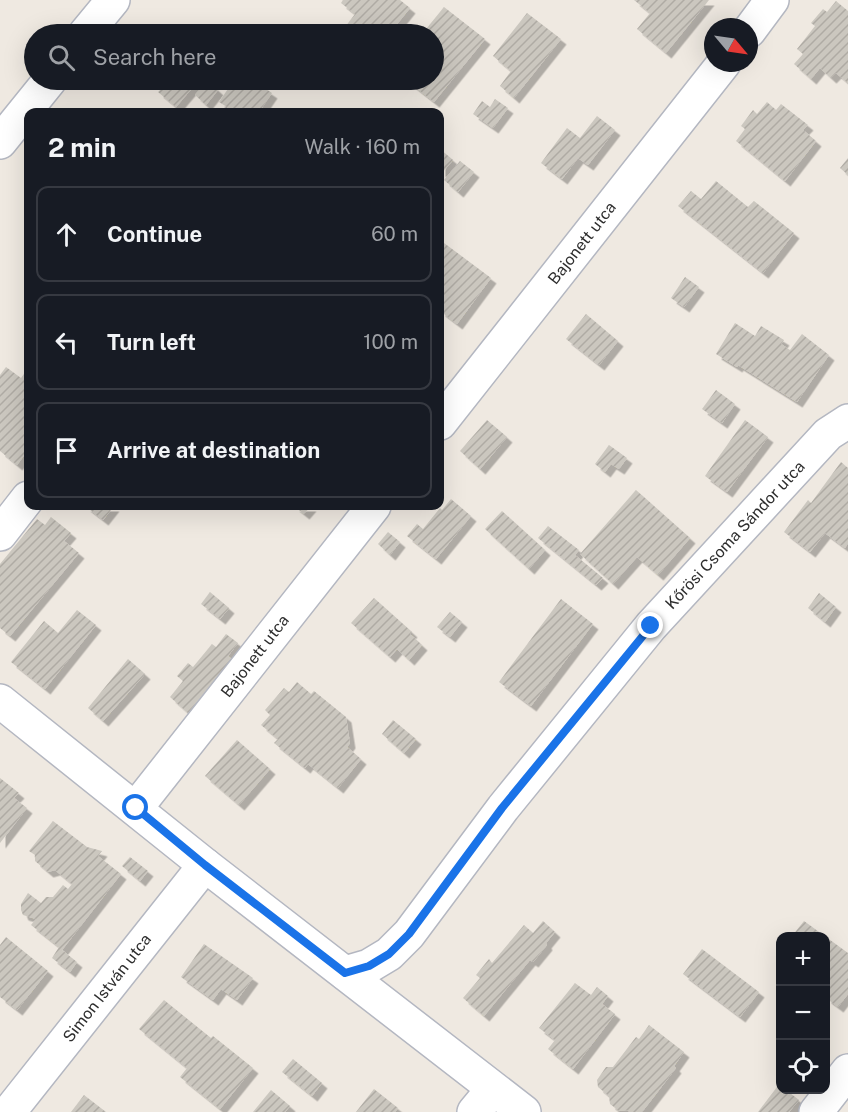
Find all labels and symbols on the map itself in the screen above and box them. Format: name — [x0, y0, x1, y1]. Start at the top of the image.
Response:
north arrow — [704, 18, 758, 72]
street label: Bajonett utca — [544, 198, 620, 288]
street label: Kőrösi Csoma Sándor utca — [661, 457, 809, 613]
street label: Bajonett utca — [217, 611, 293, 701]
route end — [637, 612, 663, 638]
route start — [122, 794, 148, 820]
street label: Simon István utca — [59, 930, 155, 1046]

